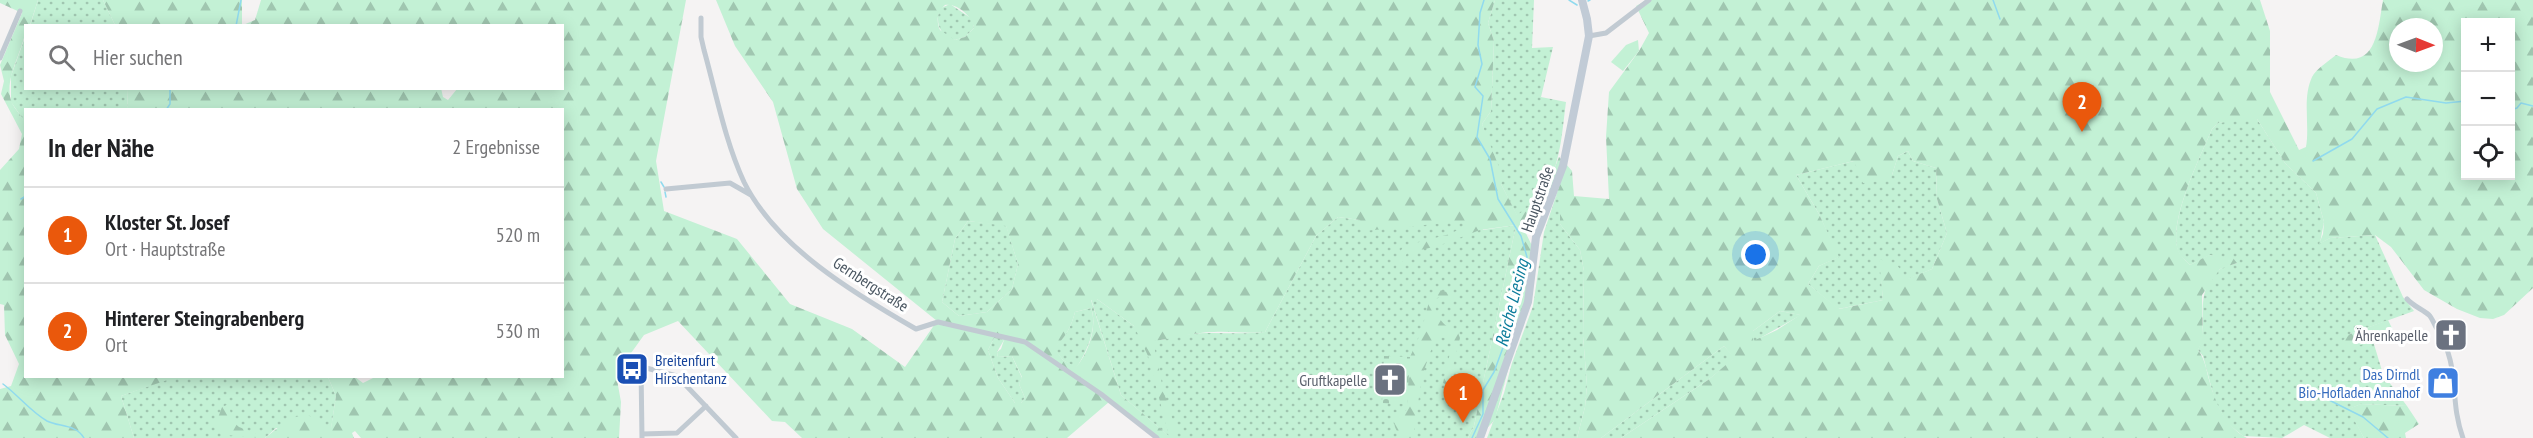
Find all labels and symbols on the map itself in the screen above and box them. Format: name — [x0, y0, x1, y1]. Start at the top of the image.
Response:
north arrow — [2389, 18, 2443, 72]
pin: 2 — [2062, 82, 2102, 132]
street label: Hauptstraße — [1516, 163, 1558, 235]
your location — [1741, 240, 1770, 269]
street label: Gernbergstraße — [830, 252, 912, 316]
water label: Reiche Liesing — [1490, 256, 1534, 349]
church icon: Ährenkapelle — [2433, 317, 2469, 353]
place label: Ährenkapelle — [2355, 325, 2428, 345]
place label: Breitenfurt Hirschentanz — [655, 350, 727, 388]
bus stop icon: Breitenfurt Hirschentanz — [614, 351, 650, 387]
church icon: Gruftkapelle — [1372, 362, 1408, 398]
place label: Das Dirndl Bio-Hofladen Annahof — [2299, 364, 2421, 402]
shop icon: Das Dirndl Bio-Hofladen Annahof — [2425, 365, 2461, 401]
place label: Gruftkapelle — [1299, 370, 1367, 390]
pin: 1 — [1444, 374, 1482, 423]

